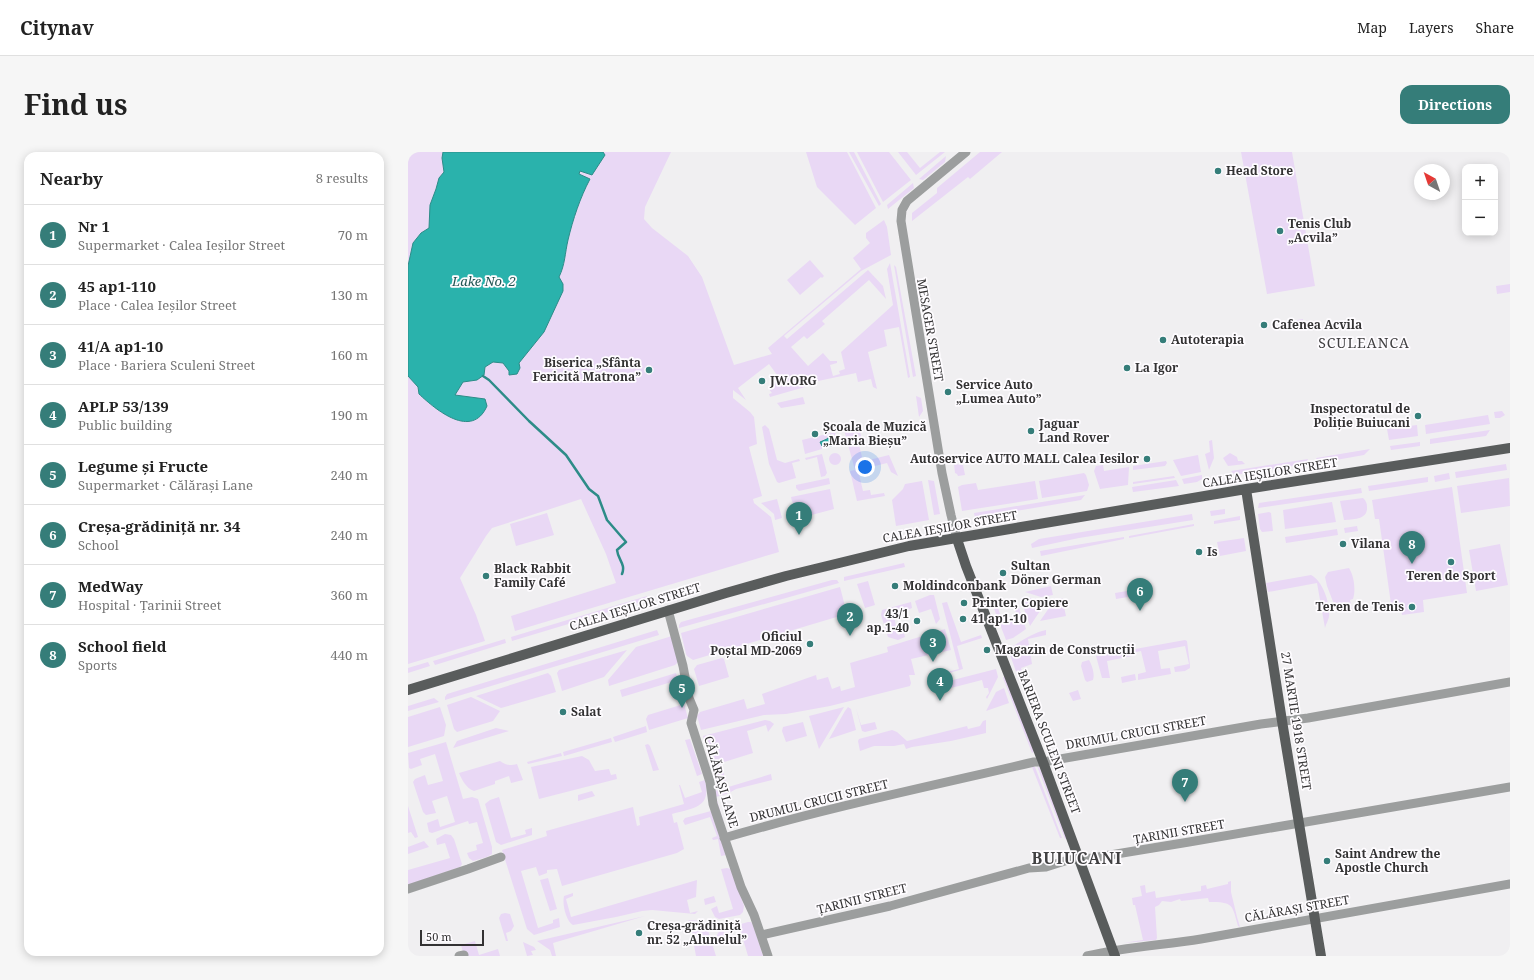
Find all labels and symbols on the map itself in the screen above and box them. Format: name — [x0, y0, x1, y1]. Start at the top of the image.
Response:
place label: Head Store — [1226, 162, 1293, 179]
north arrow — [1414, 164, 1450, 200]
marker: Head Store — [1213, 166, 1223, 176]
place label: Tenis Club „Acvila” — [1288, 215, 1352, 246]
marker: Tenis Club „Acvila” — [1275, 226, 1285, 236]
water label: Lake No. 2 — [451, 272, 516, 290]
street label: MESAGER STREET — [913, 277, 948, 383]
place label: Cafenea Acvila — [1272, 316, 1362, 333]
marker: Cafenea Acvila — [1259, 320, 1269, 330]
place label: Autoterapia — [1171, 331, 1244, 348]
district label: SCULEANCA — [1318, 333, 1410, 352]
marker: Autoterapia — [1158, 335, 1168, 345]
place label: Biserica „Sfânta Fericită Matrona” — [533, 354, 641, 385]
place label: La Igor — [1135, 359, 1179, 376]
marker: La Igor — [1122, 363, 1132, 373]
marker: Biserica „Sfânta Fericită Matrona” — [644, 365, 654, 375]
place label: JW.ORG — [769, 372, 817, 389]
marker: JW.ORG — [757, 376, 767, 386]
place label: Service Auto „Lumea Auto” — [956, 376, 1042, 407]
marker: Service Auto „Lumea Auto” — [943, 387, 953, 397]
place label: Inspectoratul de Poliție Buiucani — [1310, 400, 1411, 431]
marker: Inspectoratul de Poliție Buiucani — [1413, 411, 1423, 421]
place label: Jaguar Land Rover — [1038, 415, 1110, 446]
place label: Școala de Muzică „Maria Bieșu” — [823, 418, 927, 449]
marker: Jaguar Land Rover — [1026, 426, 1036, 436]
marker: Școala de Muzică „Maria Bieșu” — [810, 429, 820, 439]
place label: Autoservice AUTO MALL Calea Iesilor — [910, 450, 1140, 467]
street label: CALEA IEȘILOR STREET — [1201, 453, 1339, 492]
marker: Autoservice AUTO MALL Calea Iesilor — [1142, 454, 1152, 464]
your location — [855, 457, 875, 477]
pin: 1 — [786, 502, 812, 535]
street label: CALEA IEȘILOR STREET — [881, 506, 1019, 547]
pin: 8 — [1399, 531, 1425, 564]
place label: Vilana — [1351, 535, 1390, 552]
marker: Vilana — [1338, 539, 1348, 549]
place label: Is — [1207, 543, 1218, 560]
marker: Is — [1194, 547, 1204, 557]
place label: Sultan Döner German — [1011, 557, 1101, 588]
marker: Teren de Sport — [1446, 557, 1456, 567]
place label: Black Rabbit Family Café — [494, 560, 571, 591]
place label: Teren de Sport — [1406, 567, 1496, 584]
marker: Sultan Döner German — [998, 568, 1008, 578]
marker: Black Rabbit Family Café — [481, 571, 491, 581]
place label: Moldindconbank — [903, 577, 1007, 594]
street label: CALEA IEȘILOR STREET — [567, 578, 703, 635]
pin: 6 — [1127, 578, 1153, 611]
marker: Moldindconbank — [890, 581, 900, 591]
place label: Printer, Copiere — [972, 594, 1069, 611]
marker: Printer, Copiere — [959, 598, 969, 608]
place label: Teren de Tenis — [1315, 598, 1404, 615]
marker: Teren de Tenis — [1407, 602, 1417, 612]
pin: 2 — [837, 603, 863, 636]
place label: 43/1 ap.1-40 — [866, 605, 909, 636]
place label: 41 ap1-10 — [971, 610, 1027, 627]
marker: 41 ap1-10 — [958, 614, 968, 624]
marker: 43/1 ap.1-40 — [912, 616, 922, 626]
place label: Oficiul Poștal MD-2069 — [710, 628, 803, 659]
pin: 3 — [920, 629, 946, 662]
marker: Oficiul Poștal MD-2069 — [805, 639, 815, 649]
place label: Magazin de Construcții — [995, 641, 1136, 658]
marker: Magazin de Construcții — [982, 645, 992, 655]
street label: 27 MARTIE 1918 STREET — [1277, 650, 1316, 792]
street label: BARIERA SCULENI STREET — [1014, 667, 1085, 817]
pin: 4 — [927, 668, 953, 701]
pin: 5 — [669, 675, 695, 708]
place label: Salat — [571, 703, 602, 720]
marker: Salat — [558, 707, 568, 717]
street label: DRUMUL CRUCII STREET — [1064, 712, 1208, 753]
street label: CĂLĂRAȘI LANE — [700, 734, 743, 830]
pin: 7 — [1172, 769, 1198, 802]
street label: DRUMUL CRUCII STREET — [748, 775, 891, 826]
street label: ȚARINII STREET — [1132, 815, 1226, 848]
place label: Saint Andrew the Apostle Church — [1335, 845, 1441, 876]
district label: BUIUCANI — [1032, 847, 1122, 869]
marker: Saint Andrew the Apostle Church — [1322, 856, 1332, 866]
street label: ȚARINII STREET — [815, 879, 909, 918]
street label: CĂLĂRAȘI STREET — [1243, 891, 1351, 926]
place label: Creșa-grădiniță nr. 52 „Alunelul” — [647, 917, 747, 948]
scale bar — [420, 928, 484, 947]
marker: Creșa-grădiniță nr. 52 „Alunelul” — [634, 928, 644, 938]

